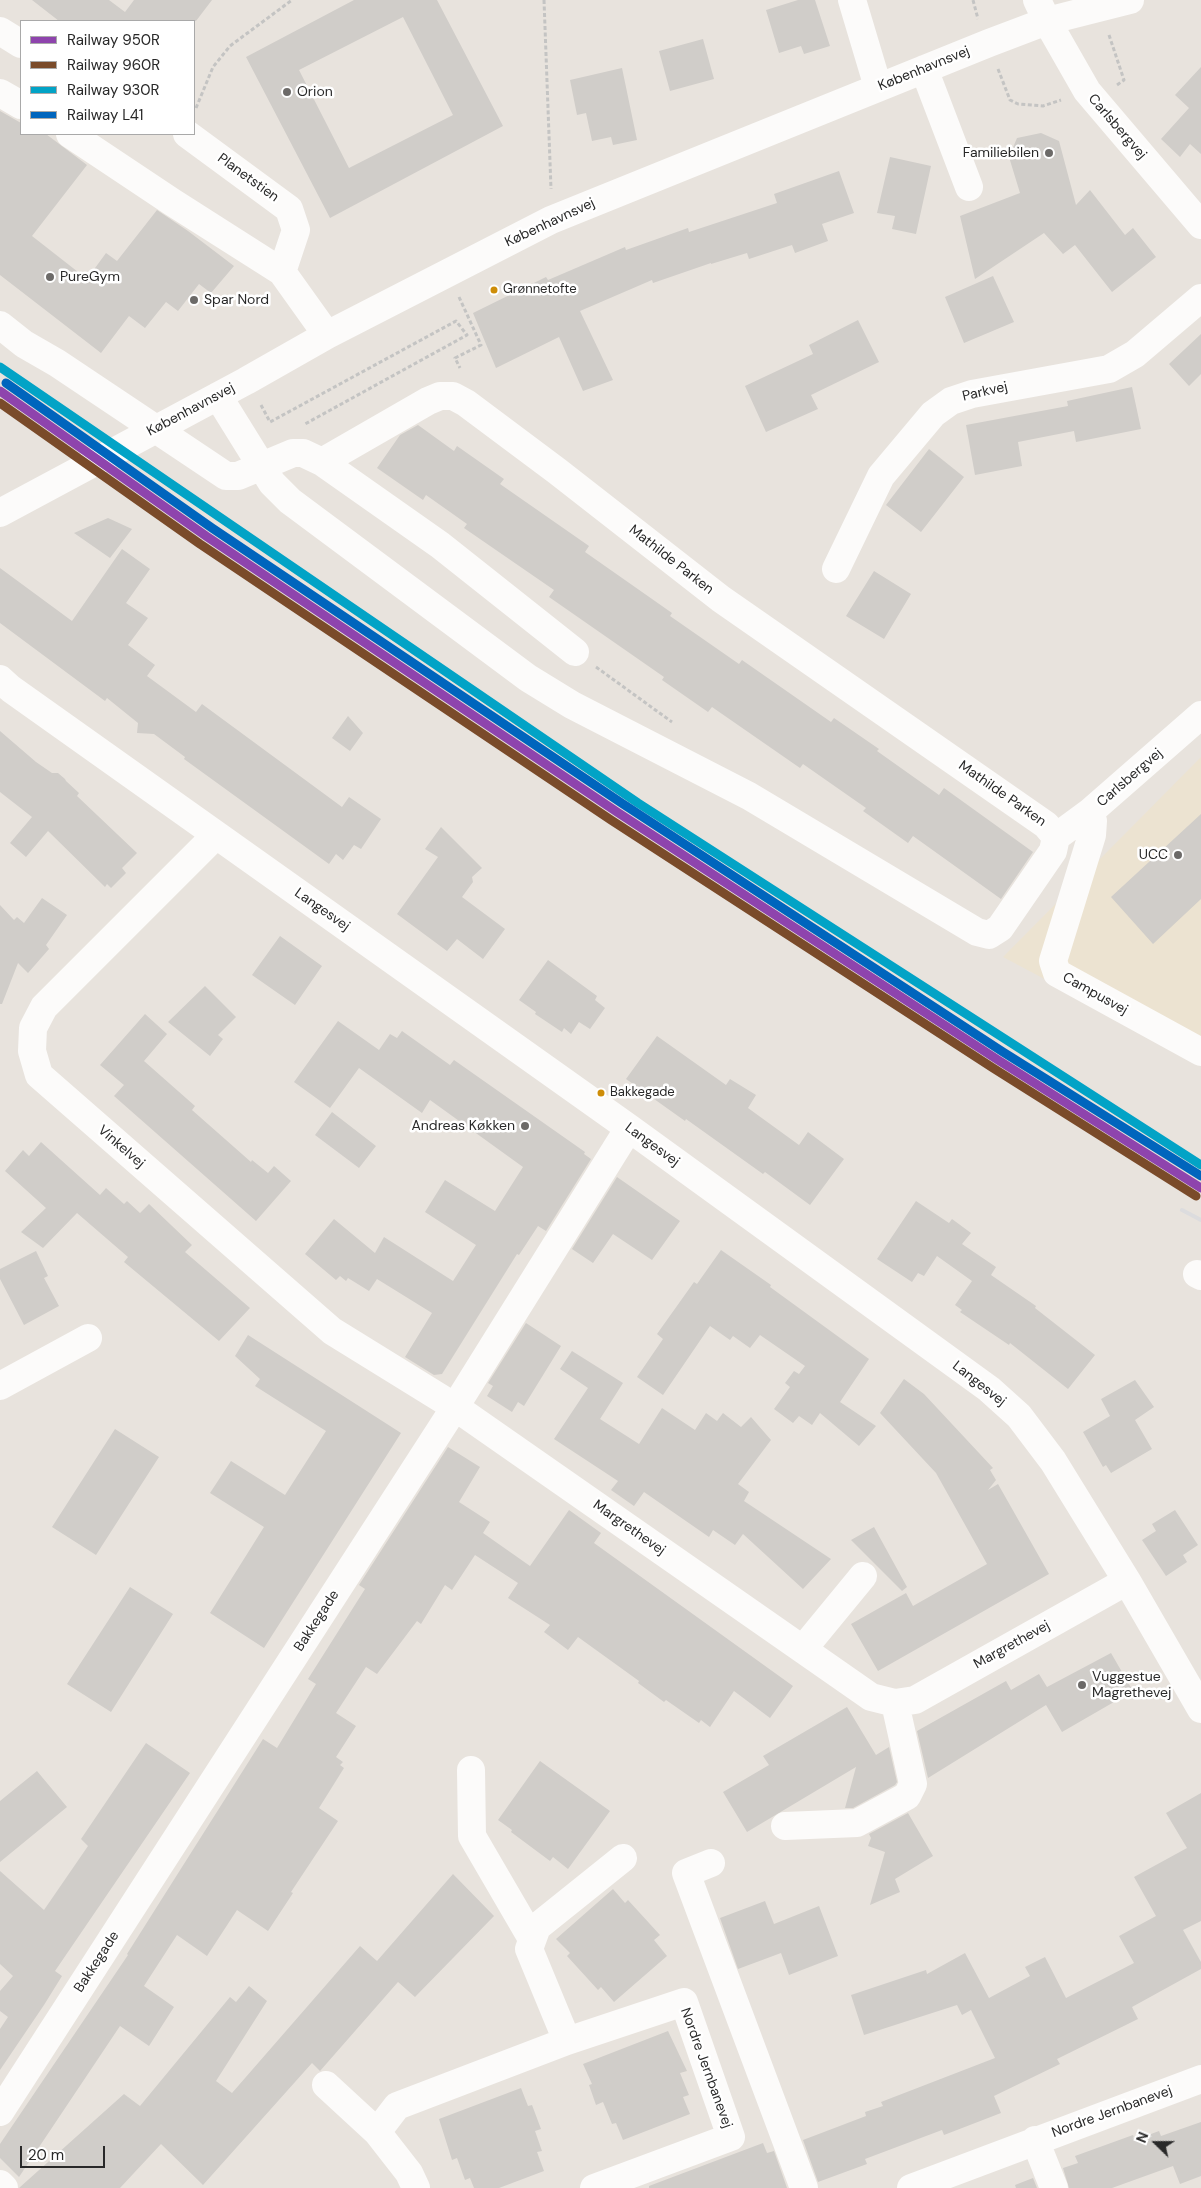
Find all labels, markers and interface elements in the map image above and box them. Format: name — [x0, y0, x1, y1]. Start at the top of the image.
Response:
legend — [20, 20, 195, 135]
text: Railway 950R — [67, 30, 160, 50]
street label: Københavnsvej — [876, 43, 972, 95]
text: Railway 960R — [67, 55, 160, 75]
text: Railway 930R — [67, 80, 159, 100]
place label: Orion — [297, 84, 333, 100]
marker: Orion — [281, 86, 293, 98]
street label: Carlsbergvej — [1084, 91, 1150, 163]
text: Railway L41 — [67, 105, 143, 125]
place label: Familiebilen — [963, 145, 1039, 161]
marker: Familiebilen — [1043, 147, 1055, 159]
street label: Planetstien — [214, 150, 282, 206]
street label: Københavnsvej — [502, 195, 598, 251]
place label: PureGym — [60, 269, 120, 285]
marker: PureGym — [44, 271, 56, 283]
place label: Grønnetofte — [503, 282, 577, 298]
marker: Grønnetofte — [489, 285, 499, 295]
place label: Spar Nord — [204, 292, 269, 308]
marker: Spar Nord — [188, 294, 200, 306]
street label: Parkvej — [961, 379, 1009, 405]
street label: Københavnsvej — [144, 380, 238, 440]
street label: Mathilde Parken — [625, 522, 717, 598]
street label: Carlsbergvej — [1094, 745, 1166, 811]
street label: Mathilde Parken — [955, 758, 1049, 830]
place label: UCC — [1139, 847, 1168, 863]
marker: UCC — [1172, 849, 1184, 861]
street label: Langesvej — [291, 885, 353, 935]
street label: Campusvej — [1059, 969, 1131, 1019]
place label: Bakkegade — [610, 1085, 675, 1101]
marker: Bakkegade — [596, 1088, 606, 1098]
place label: Andreas Køkken — [412, 1118, 515, 1134]
marker: Andreas Køkken — [519, 1120, 531, 1132]
street label: Langesvej — [621, 1120, 683, 1170]
street label: Vinkelvej — [94, 1122, 148, 1172]
street label: Langesvej — [949, 1358, 1009, 1410]
street label: Margrethevej — [590, 1497, 668, 1559]
street label: Bakkegade — [291, 1587, 343, 1655]
street label: Margrethevej — [971, 1617, 1053, 1673]
place label: Vuggestue Magrethevej — [1092, 1669, 1171, 1701]
marker: Vuggestue Magrethevej — [1076, 1679, 1088, 1691]
street label: Bakkegade — [71, 1928, 123, 1996]
street label: Nordre Jernbanevej — [676, 2005, 736, 2131]
street label: Nordre Jernbanevej — [1049, 2082, 1175, 2142]
north arrow — [1131, 2118, 1181, 2168]
scale bar — [22, 2136, 108, 2168]
text: 20 m — [28, 2145, 64, 2165]

